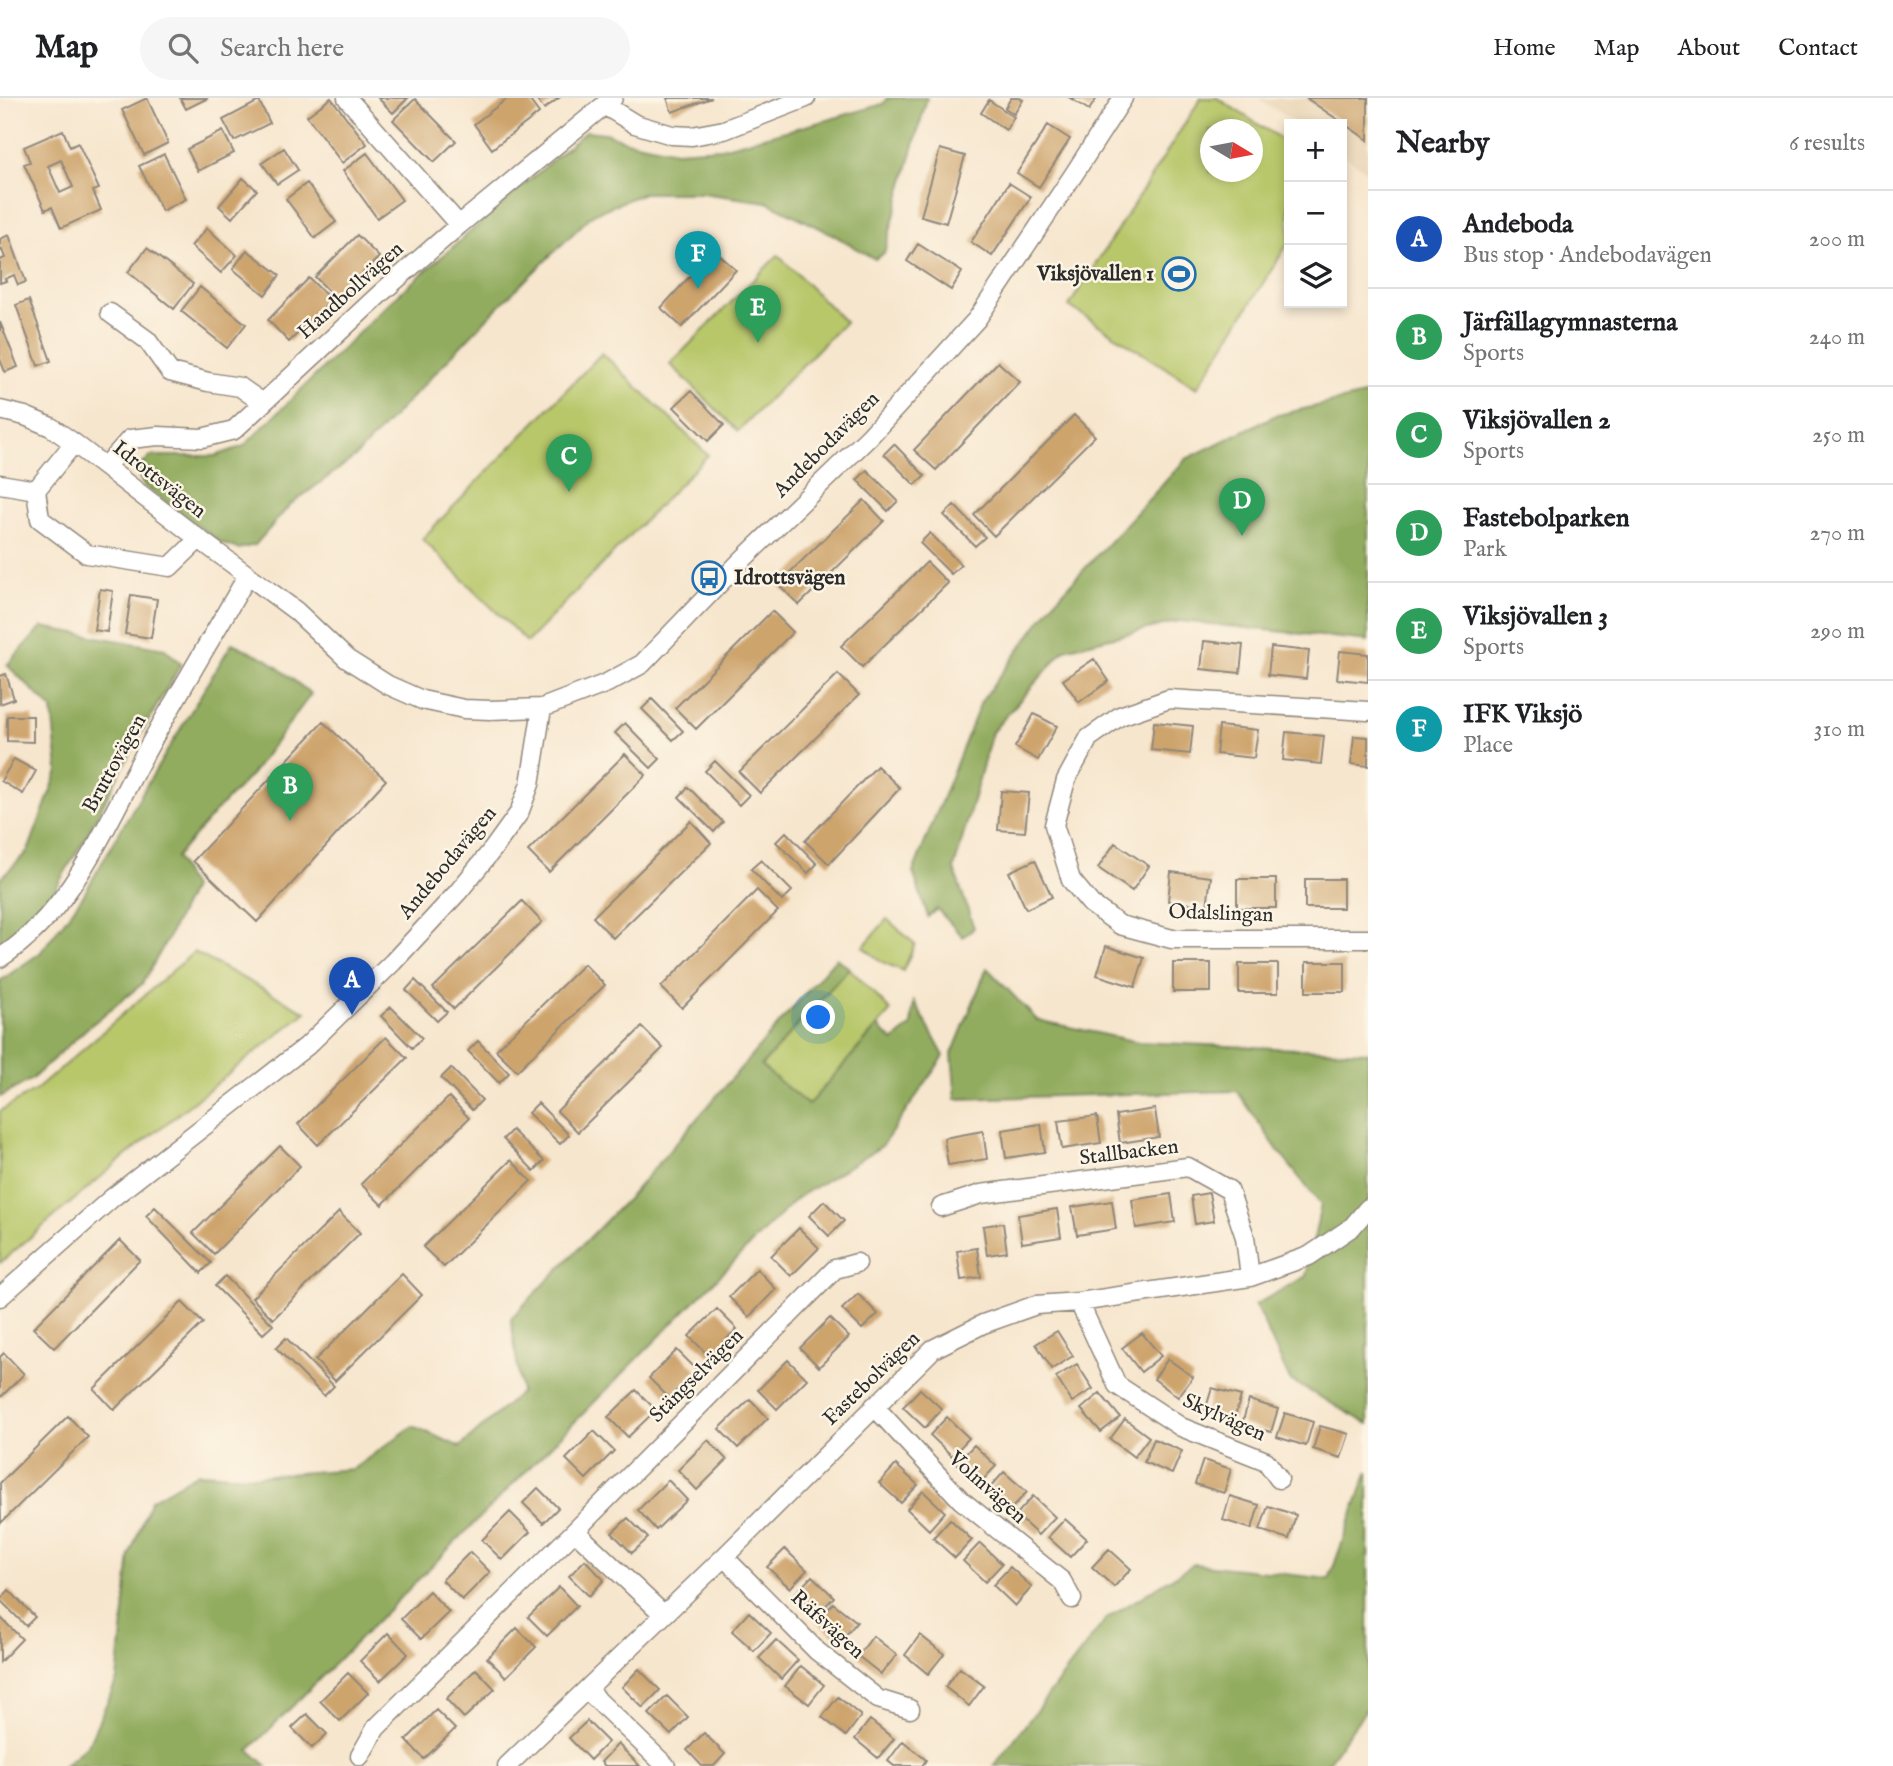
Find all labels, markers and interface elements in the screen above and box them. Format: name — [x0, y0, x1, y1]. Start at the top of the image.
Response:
search box — [140, 17, 630, 80]
text: Map — [35, 27, 98, 69]
icon: search — [164, 29, 202, 67]
text: Search here — [220, 32, 344, 65]
text: Home — [1493, 33, 1556, 64]
text: Map — [1594, 33, 1640, 64]
text: About — [1678, 33, 1740, 64]
text: Contact — [1778, 33, 1858, 64]
north arrow — [1200, 119, 1263, 182]
map controls — [1284, 119, 1347, 308]
button: + — [1284, 119, 1347, 182]
text: Nearby — [1396, 125, 1489, 163]
text: 6 results — [1789, 129, 1865, 158]
button: − — [1284, 182, 1347, 245]
text: Andeboda — [1463, 208, 1573, 241]
text: A — [1411, 225, 1427, 254]
text: 200 m — [1809, 225, 1865, 254]
pin: F — [675, 231, 721, 289]
street label: Handbollvägen — [292, 236, 410, 346]
text: Bus stop · Andebodavägen — [1463, 241, 1712, 270]
button: layers — [1284, 245, 1347, 308]
sports icon: Viksjövallen 1 — [1160, 255, 1198, 293]
place label: Viksjövallen 1 — [1036, 261, 1154, 288]
pin: E — [735, 285, 781, 343]
text: Järfällagymnasterna — [1463, 306, 1677, 339]
text: B — [1411, 323, 1427, 352]
text: 240 m — [1809, 323, 1865, 352]
text: Sports — [1463, 339, 1524, 368]
street label: Andebodavägen — [767, 386, 886, 505]
text: Viksjövallen 2 — [1463, 404, 1610, 437]
text: C — [1411, 421, 1427, 450]
text: 250 m — [1812, 421, 1865, 450]
pin: C — [546, 434, 592, 492]
street label: Idrottsvägen — [107, 435, 211, 525]
text: Sports — [1463, 437, 1524, 466]
pin: D — [1219, 478, 1265, 536]
text: Fastebolparken — [1463, 502, 1630, 535]
text: D — [1410, 519, 1428, 548]
text: 270 m — [1810, 519, 1865, 548]
text: Park — [1463, 535, 1507, 564]
bus stop icon: Idrottsvägen — [690, 559, 728, 597]
place label: Idrottsvägen — [734, 565, 845, 592]
text: Viksjövallen 3 — [1463, 600, 1608, 633]
text: E — [1411, 617, 1427, 646]
text: 290 m — [1810, 617, 1865, 646]
text: Sports — [1463, 633, 1524, 662]
text: IFK Viksjö — [1463, 698, 1582, 731]
street label: Bruttovägen — [77, 710, 153, 818]
text: F — [1412, 715, 1426, 744]
text: 310 m — [1814, 715, 1865, 744]
text: Place — [1463, 731, 1513, 760]
pin: B — [267, 763, 313, 821]
street label: Andebodavägen — [392, 801, 503, 926]
street label: Odalslingan — [1168, 899, 1274, 929]
pin: A — [329, 957, 375, 1015]
your location — [801, 1000, 835, 1034]
street label: Stallbacken — [1078, 1134, 1180, 1172]
street label: Stängselvägen — [644, 1323, 750, 1429]
street label: Fastebolvägen — [818, 1326, 926, 1432]
street label: Skylvägen — [1178, 1388, 1270, 1448]
street label: Volmvägen — [942, 1445, 1032, 1530]
street label: Räfsvägen — [784, 1585, 870, 1665]

